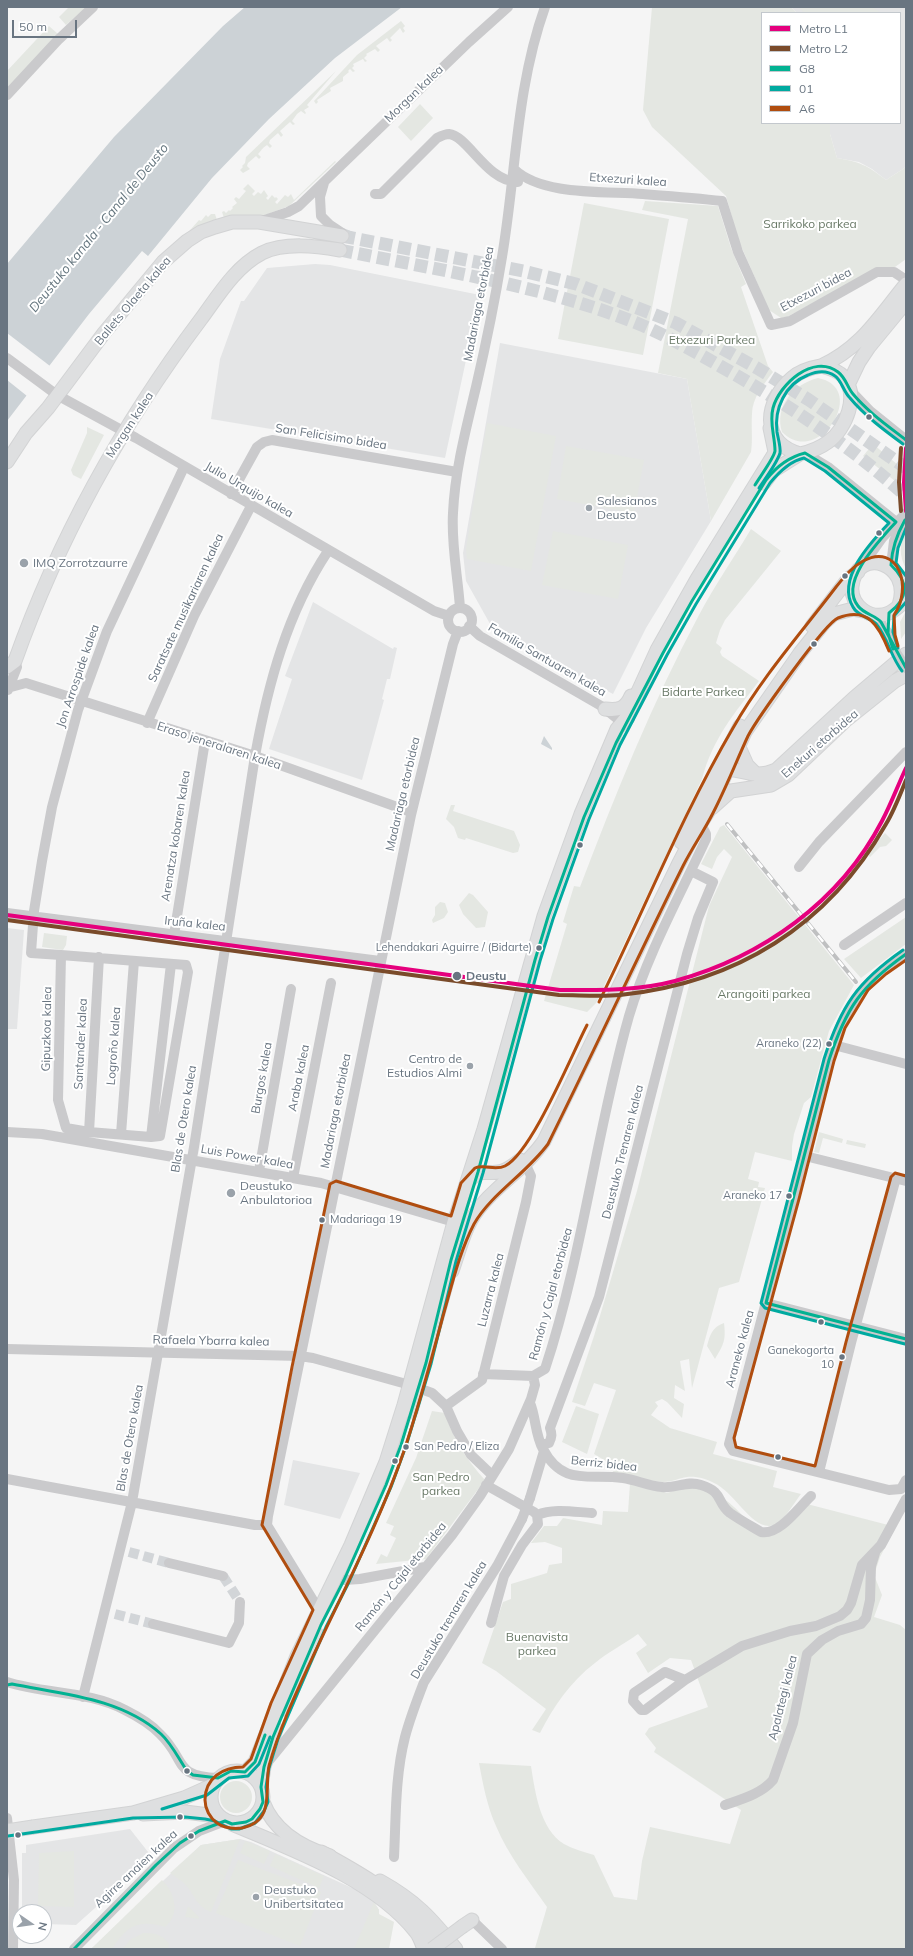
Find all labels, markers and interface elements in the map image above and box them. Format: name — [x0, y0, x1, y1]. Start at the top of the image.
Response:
scale bar — [14, 12, 79, 38]
legend — [761, 12, 901, 124]
text: 50 m — [19, 19, 47, 34]
text: Metro L1 — [799, 21, 848, 36]
text: Metro L2 — [799, 41, 848, 56]
text: G8 — [799, 61, 815, 76]
street label: Morgan kalea — [382, 62, 446, 126]
text: 01 — [799, 81, 813, 96]
text: A6 — [799, 101, 815, 116]
water label: Deustuko kanala - Canal de Deusto — [26, 141, 172, 315]
street label: Etxezuri kalea — [589, 170, 667, 190]
park label: Sarrikoko parkea — [763, 217, 857, 231]
street label: Madariaga etorbidea — [461, 245, 497, 363]
street label: Ballets Olaeta kalea — [92, 254, 174, 348]
street label: Etxezuri bidea — [778, 265, 854, 315]
park label: Etxezuri Parkea — [669, 333, 755, 347]
street label: Morgan kalea — [103, 389, 157, 461]
unlabelled marker — [864, 412, 874, 422]
street label: San Felicisimo bidea — [274, 421, 388, 453]
street label: Julio Urquijo kalea — [202, 459, 296, 521]
place label: Salesianos Deusto — [597, 494, 657, 522]
marker: Salesianos Deusto — [584, 503, 594, 513]
unlabelled marker — [874, 528, 884, 538]
street label: Saratsate musikariaren kalea — [145, 531, 227, 685]
place label: IMQ Zorrotzaurre — [33, 556, 128, 570]
marker: IMQ Zorrotzaurre — [18, 557, 30, 569]
unlabelled marker — [840, 571, 850, 581]
street label: Familia Santuaren kalea — [485, 620, 609, 700]
street label: Jon Arrospide kalea — [54, 623, 102, 729]
unlabelled marker — [809, 639, 819, 649]
park label: Bidarte Parkea — [662, 685, 744, 699]
street label: Enekuri etorbidea — [779, 707, 861, 781]
street label: Eraso jeneralaren kalea — [155, 719, 283, 773]
street label: Madariaga etorbidea — [383, 736, 423, 852]
street label: Arenatza kobaren kalea — [159, 769, 193, 903]
unlabelled marker — [575, 840, 585, 850]
street label: Iruña kalea — [164, 914, 226, 934]
place label: Lehendakari Aguirre / (Bidarte) — [376, 941, 532, 955]
marker: Lehendakari Aguirre / (Bidarte) — [534, 943, 544, 953]
place label: Deustu — [466, 969, 507, 983]
marker: Deustu — [451, 970, 463, 982]
street label: Gipuzkoa kalea — [39, 986, 55, 1072]
park label: Arangoiti parkea — [718, 987, 810, 1001]
street label: Santander kalea — [71, 998, 91, 1090]
street label: Logroño kalea — [104, 1006, 124, 1086]
place label: Araneko (22) — [756, 1037, 822, 1051]
marker: Araneko (22) — [824, 1039, 834, 1049]
street label: Burgos kalea — [249, 1041, 275, 1115]
street label: Araba kalea — [285, 1043, 313, 1113]
street label: Madariaga etorbidea — [318, 1052, 354, 1170]
place label: Centro de Estudios Almi — [387, 1052, 462, 1080]
marker: Centro de Estudios Almi — [465, 1061, 475, 1071]
street label: Blas de Otero kalea — [168, 1064, 200, 1174]
street label: Deustuko Trenaren kalea — [599, 1083, 647, 1221]
street label: Luis Power kalea — [200, 1142, 294, 1172]
place label: Deustuko Anbulatorioa — [240, 1179, 312, 1207]
marker: Deustuko Anbulatorioa — [225, 1187, 237, 1199]
place label: Araneko 17 — [723, 1189, 782, 1203]
marker: Araneko 17 — [784, 1191, 794, 1201]
place label: Madariaga 19 — [330, 1213, 402, 1227]
marker: Madariaga 19 — [317, 1215, 327, 1225]
street label: Ramón y Cajal etorbidea — [526, 1226, 576, 1362]
street label: Luzarra kalea — [475, 1252, 507, 1328]
street label: Araneko kalea — [723, 1309, 757, 1389]
unlabelled marker — [816, 1317, 826, 1327]
street label: Rafaela Ybarra kalea — [152, 1333, 270, 1349]
place label: Ganekogorta 10 — [767, 1344, 834, 1370]
marker: Ganekogorta 10 — [837, 1352, 847, 1362]
street label: Blas de Otero kalea — [114, 1383, 146, 1493]
place label: San Pedro / Eliza — [414, 1440, 499, 1454]
marker: San Pedro / Eliza — [401, 1442, 411, 1452]
unlabelled marker — [773, 1452, 783, 1462]
street label: Berriz bidea — [570, 1453, 638, 1475]
unlabelled marker — [390, 1456, 400, 1466]
park label: San Pedro parkea — [412, 1470, 470, 1498]
street label: Ramón y Cajal etorbidea — [352, 1519, 450, 1635]
street label: Deustuko trenaren kalea — [408, 1558, 490, 1682]
park label: Buenavista parkea — [506, 1630, 568, 1658]
street label: Apalategi kalea — [765, 1654, 801, 1742]
unlabelled marker — [182, 1766, 192, 1776]
unlabelled marker — [175, 1812, 185, 1822]
street label: Agirre anaien kalea — [92, 1827, 180, 1911]
unlabelled marker — [13, 1830, 23, 1840]
unlabelled marker — [186, 1831, 196, 1841]
place label: Deustuko Unibertsitatea — [264, 1883, 343, 1911]
marker: Deustuko Unibertsitatea — [251, 1892, 261, 1902]
north arrow — [12, 1904, 52, 1944]
text: N — [35, 1921, 50, 1932]

